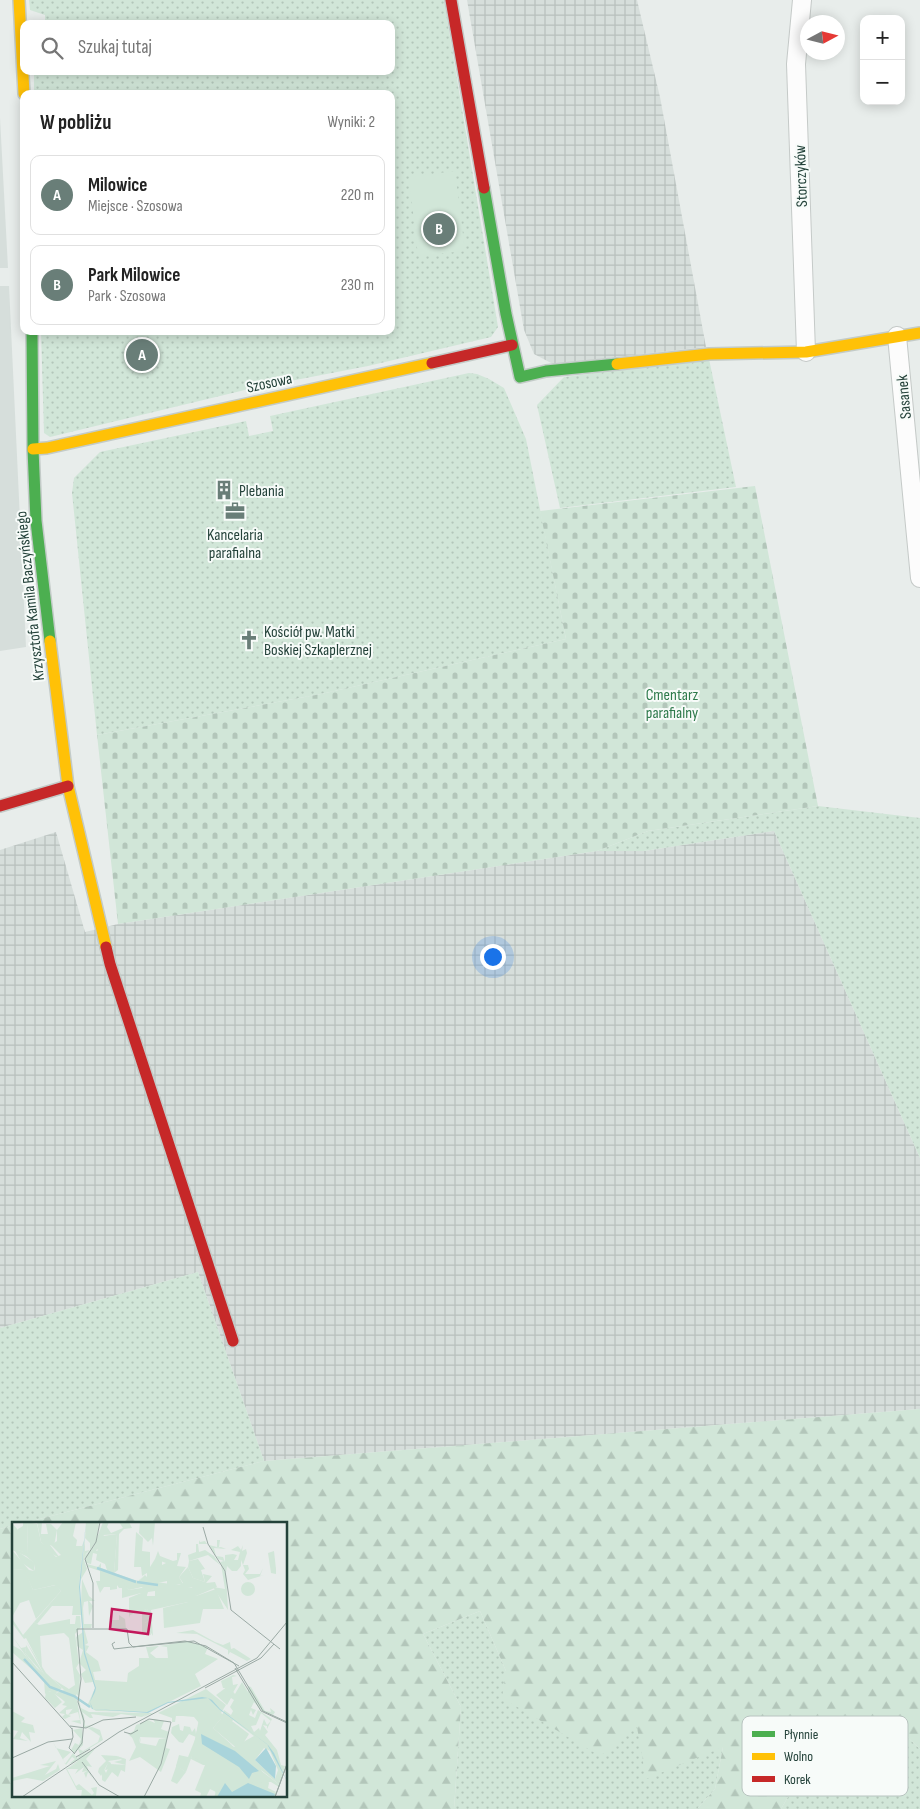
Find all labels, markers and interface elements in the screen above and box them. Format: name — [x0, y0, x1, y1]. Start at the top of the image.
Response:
north arrow — [800, 15, 845, 60]
map controls — [860, 15, 905, 105]
button: + — [860, 15, 905, 60]
search box — [20, 20, 395, 75]
icon: search — [38, 34, 66, 62]
text: Szukaj tutaj — [78, 36, 152, 59]
button: − — [860, 60, 905, 105]
text: W pobliżu — [40, 110, 111, 135]
text: Wyniki: 2 — [327, 113, 375, 132]
street label: Storczyków — [791, 144, 812, 207]
text: Milowice — [88, 174, 147, 197]
text: A — [53, 186, 61, 205]
text: 220 m — [341, 186, 374, 205]
text: Miejsce · Szosowa — [88, 197, 183, 216]
pin: B — [423, 210, 455, 248]
text: Park Milowice — [88, 264, 180, 287]
text: B — [53, 276, 61, 295]
text: 230 m — [341, 276, 374, 295]
text: Park · Szosowa — [88, 287, 166, 306]
pin: A — [126, 336, 158, 374]
street label: Szosowa — [245, 369, 294, 398]
street label: Sasanek — [893, 374, 916, 420]
building icon: Plebania — [213, 479, 235, 501]
place label: Plebania — [239, 482, 284, 501]
office icon: Kancelaria parafialna — [224, 500, 246, 522]
street label: Krzysztofa Kamila Baczyńskiego — [12, 510, 49, 682]
place label: Kancelaria parafialna — [207, 526, 263, 563]
place label: Kościół pw. Matki Boskiej Szkaplerznej — [264, 623, 372, 660]
church icon: Kościół pw. Matki Boskiej Szkaplerznej — [238, 629, 260, 651]
park label: Cmentarz parafialny — [646, 686, 699, 723]
your location — [480, 944, 506, 970]
inset map — [12, 1522, 288, 1796]
legend — [742, 1716, 908, 1796]
text: Płynnie — [784, 1726, 818, 1743]
text: Wolno — [784, 1748, 813, 1765]
text: Korek — [784, 1771, 811, 1788]

